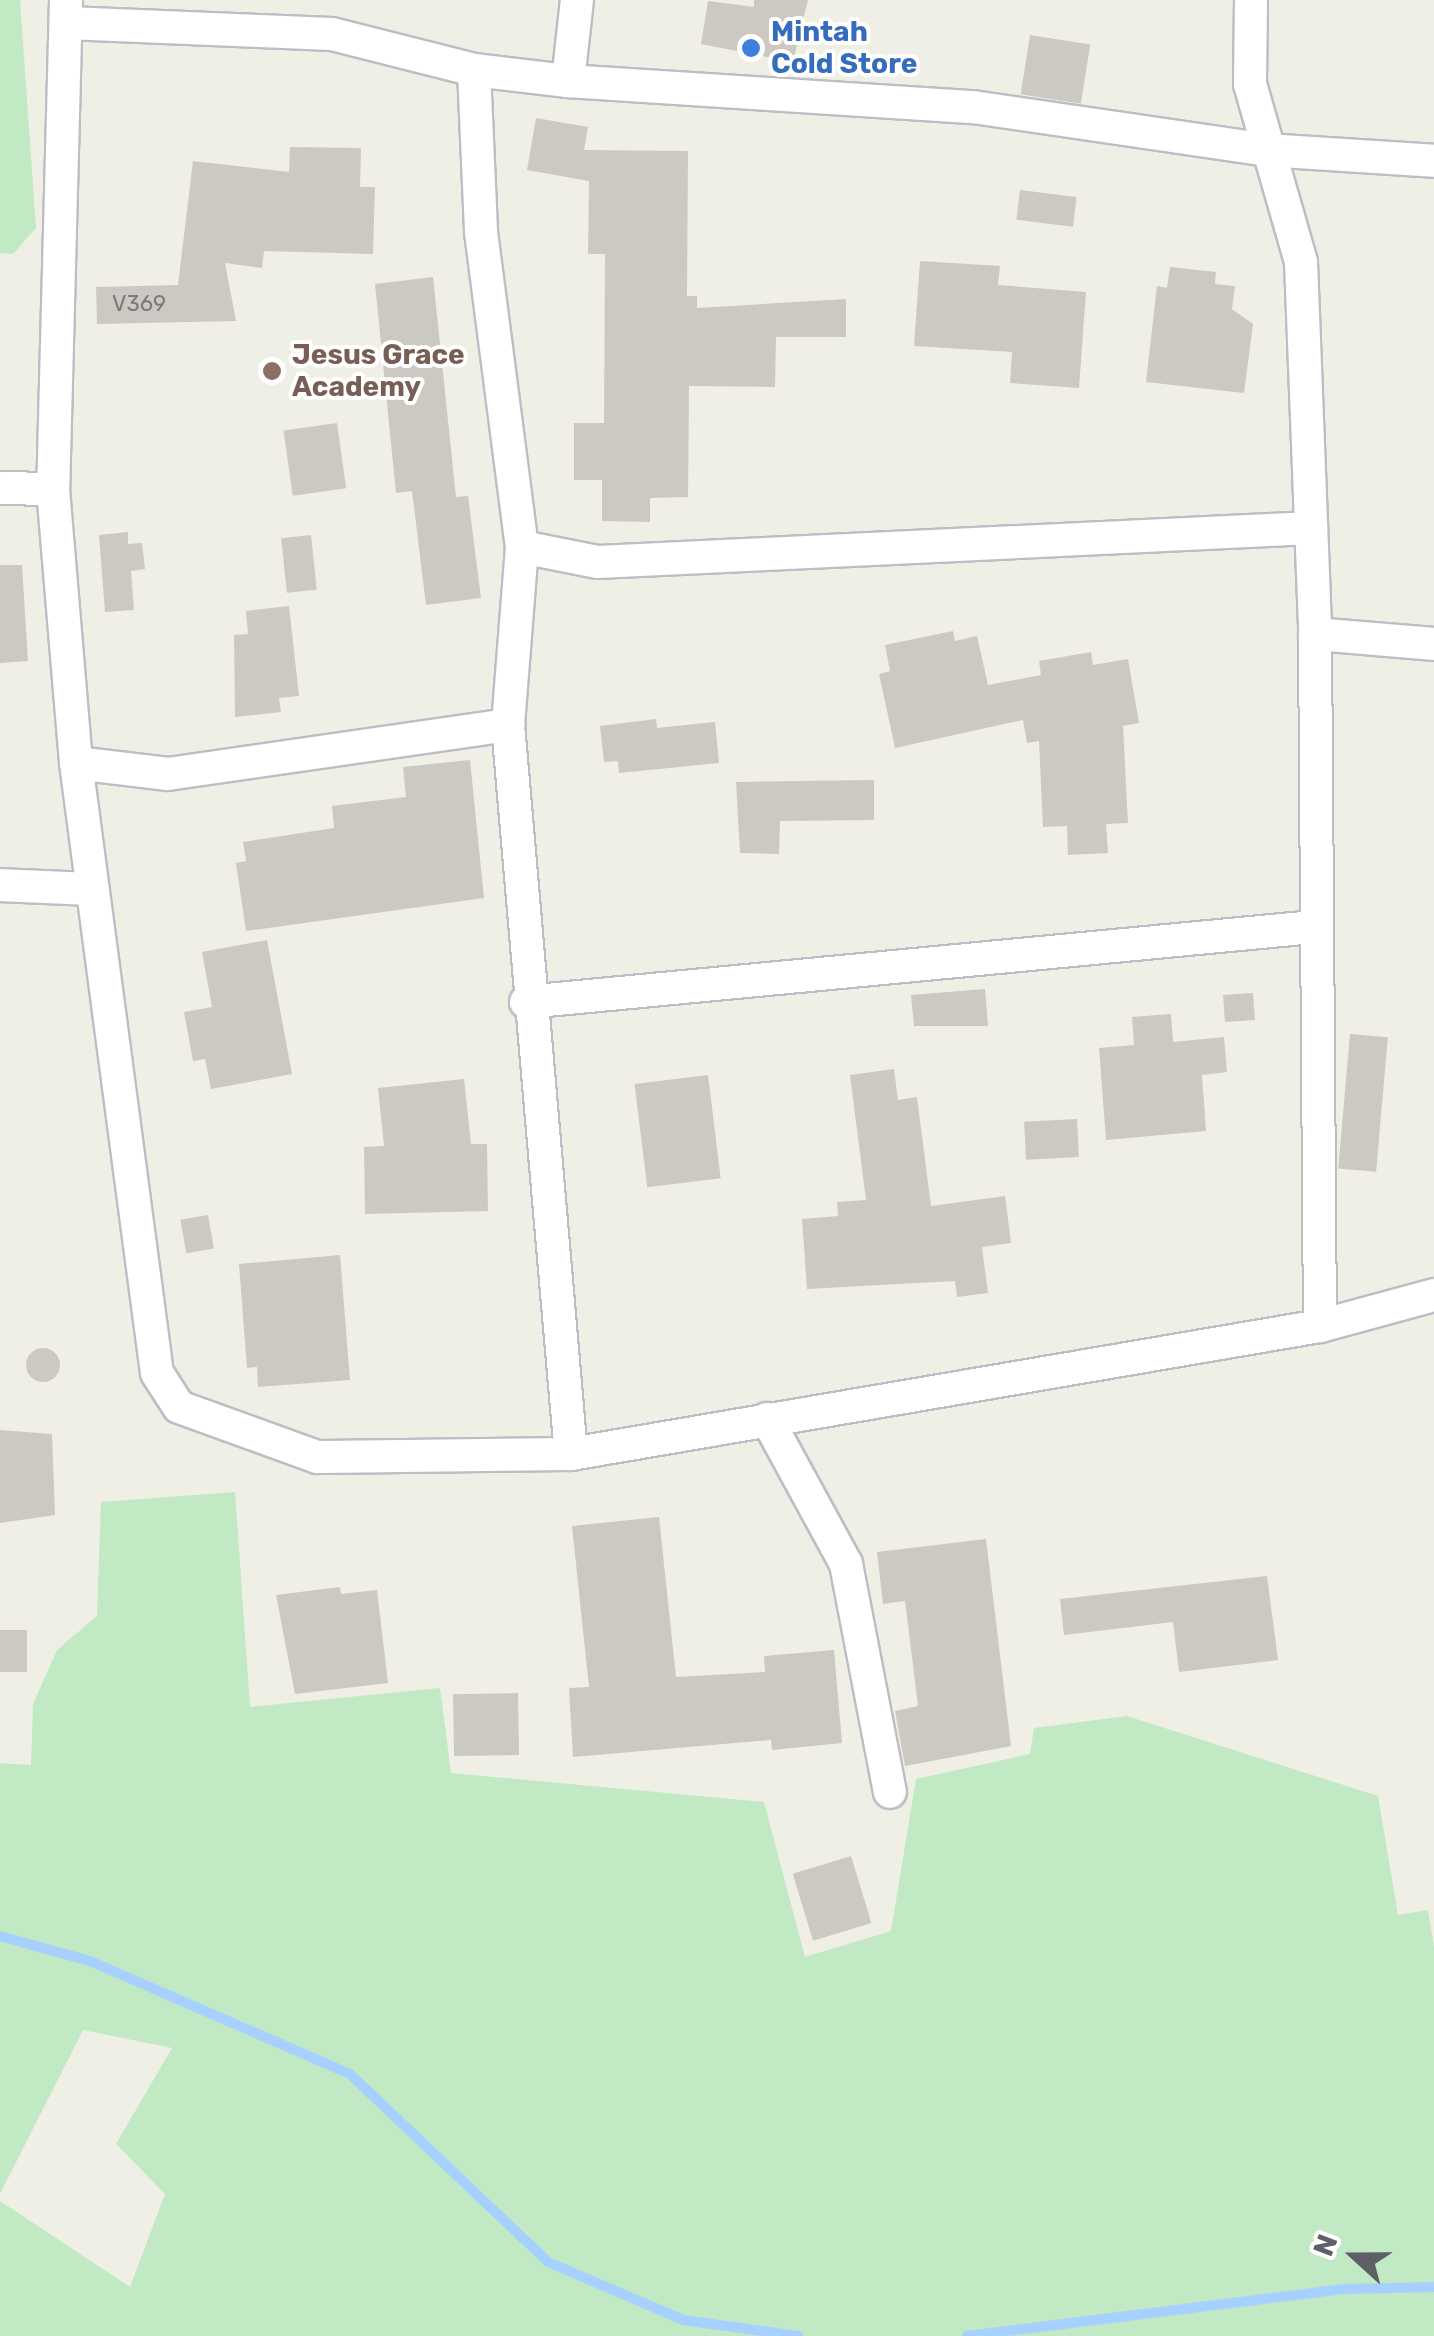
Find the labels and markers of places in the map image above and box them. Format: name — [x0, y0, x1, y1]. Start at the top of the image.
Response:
place label: Mintah Cold Store — [771, 15, 917, 81]
marker: Mintah Cold Store — [740, 37, 762, 59]
place label: Jesus Grace Academy — [292, 338, 465, 404]
marker: Jesus Grace Academy — [261, 360, 283, 382]

